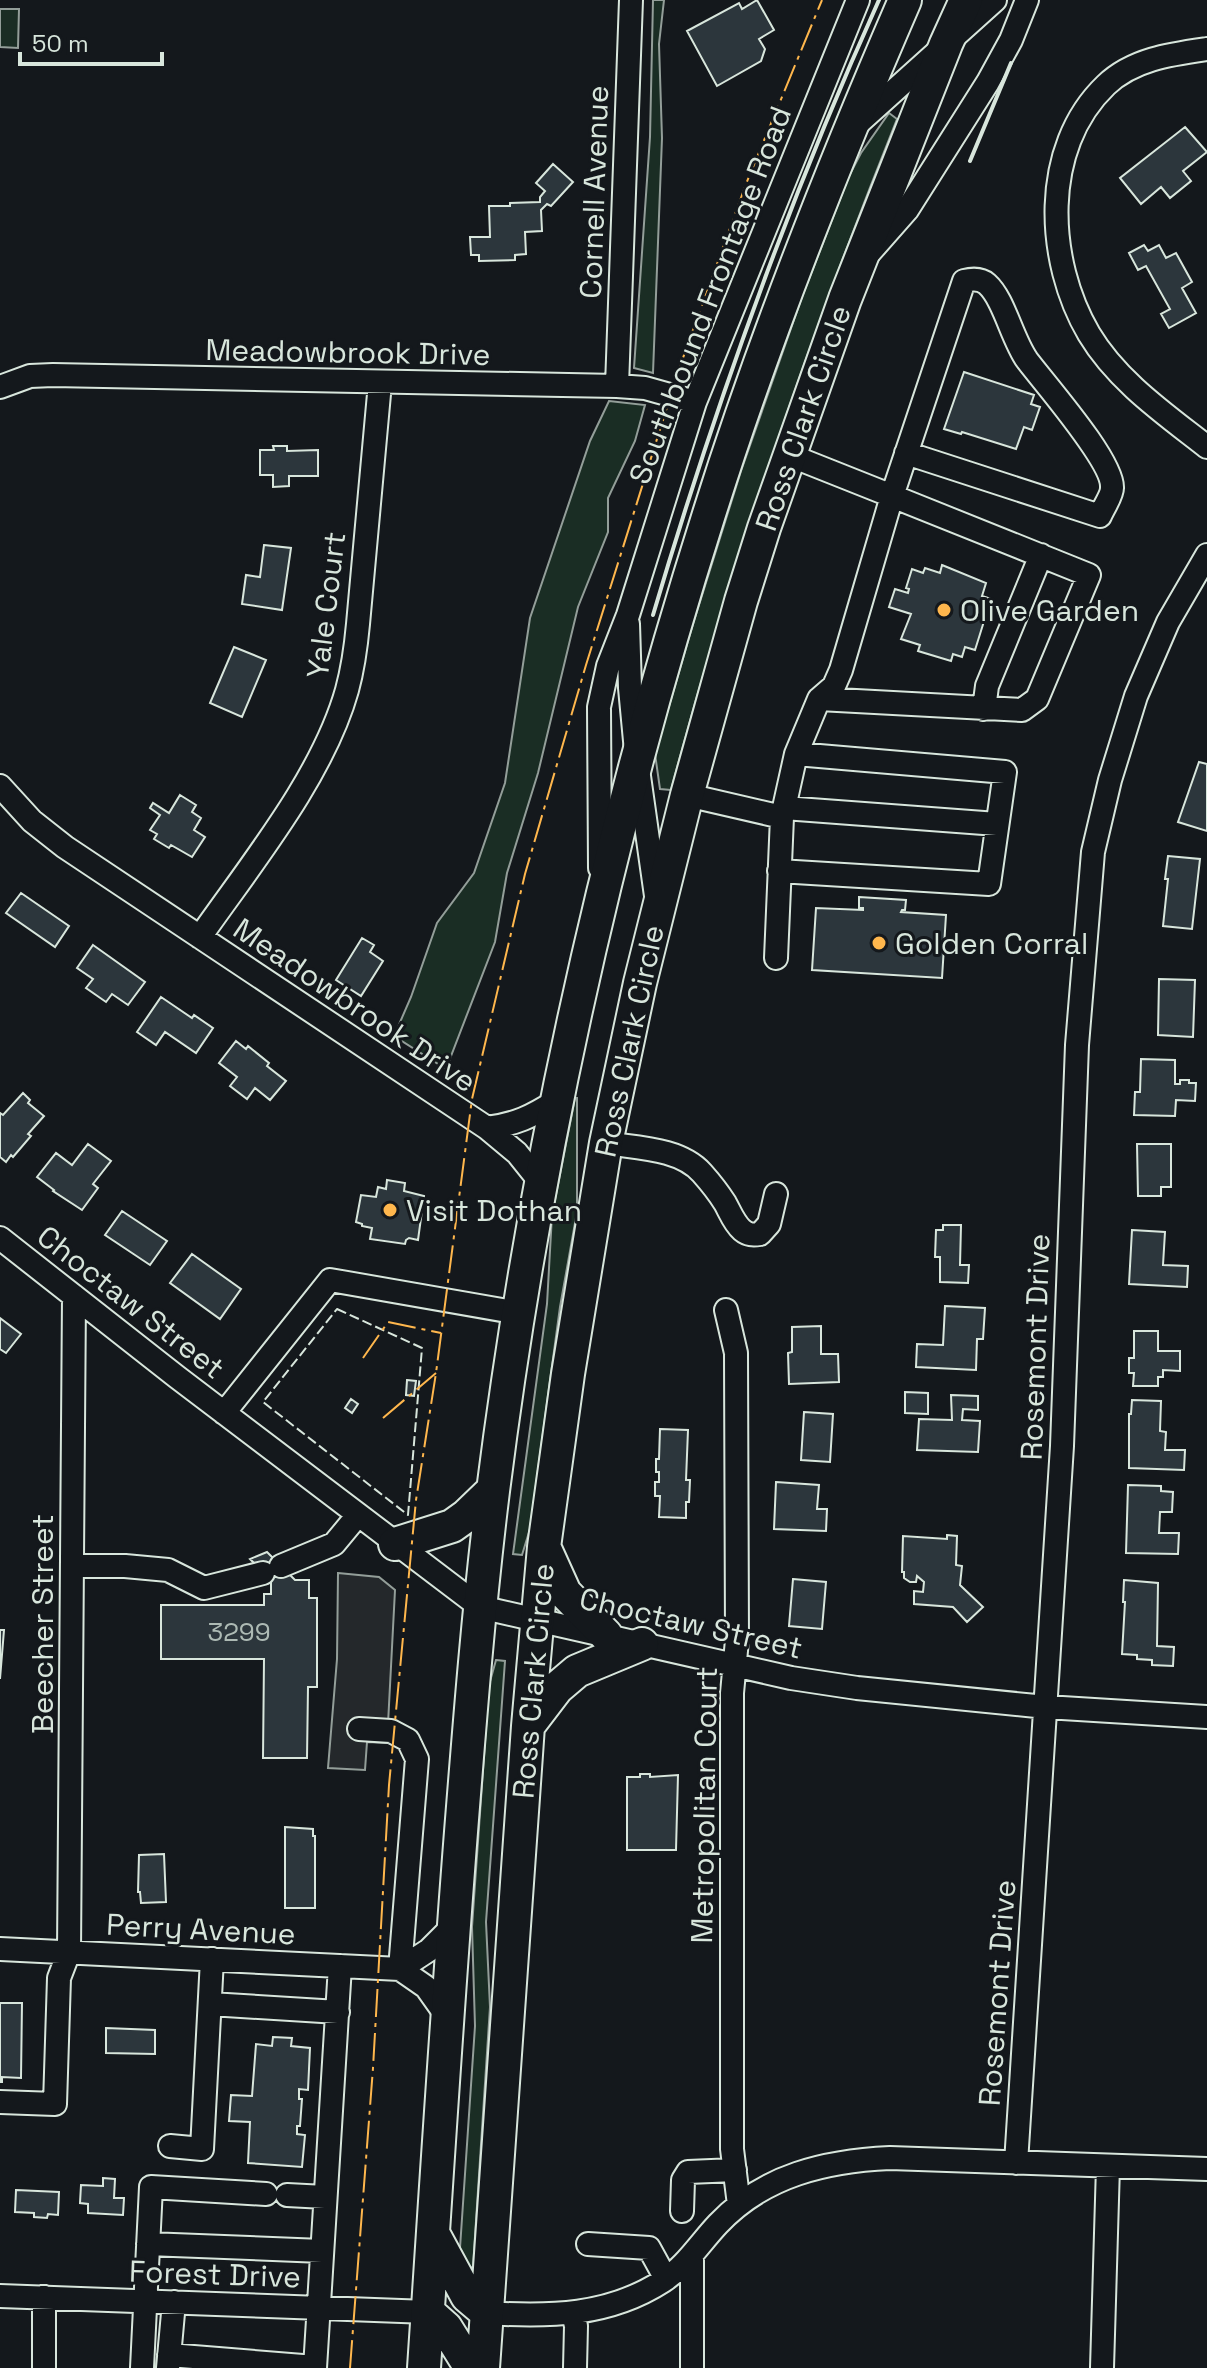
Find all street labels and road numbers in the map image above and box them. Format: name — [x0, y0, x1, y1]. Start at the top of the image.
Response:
street label: Cornell Avenue — [571, 85, 617, 299]
street label: Southbound Frontage Road — [620, 101, 800, 489]
street label: Ross Clark Circle — [746, 300, 860, 536]
street label: Meadowbrook Drive — [205, 330, 491, 374]
street label: Yale Court — [298, 530, 354, 680]
street label: Meadowbrook Drive — [226, 909, 484, 1101]
street label: Ross Clark Circle — [585, 921, 673, 1161]
street label: Choctaw Street — [29, 1217, 233, 1387]
street label: Rosemont Drive — [1012, 1233, 1058, 1461]
street label: Beecher Street — [23, 1514, 62, 1734]
street label: Ross Clark Circle — [503, 1562, 563, 1800]
street label: Choctaw Street — [576, 1578, 806, 1668]
street label: Metropolitan Court — [682, 1666, 726, 1944]
street label: Rosemont Drive — [970, 1879, 1024, 2107]
street label: Perry Avenue — [105, 1905, 297, 1953]
street label: Forest Drive — [128, 2252, 302, 2296]

